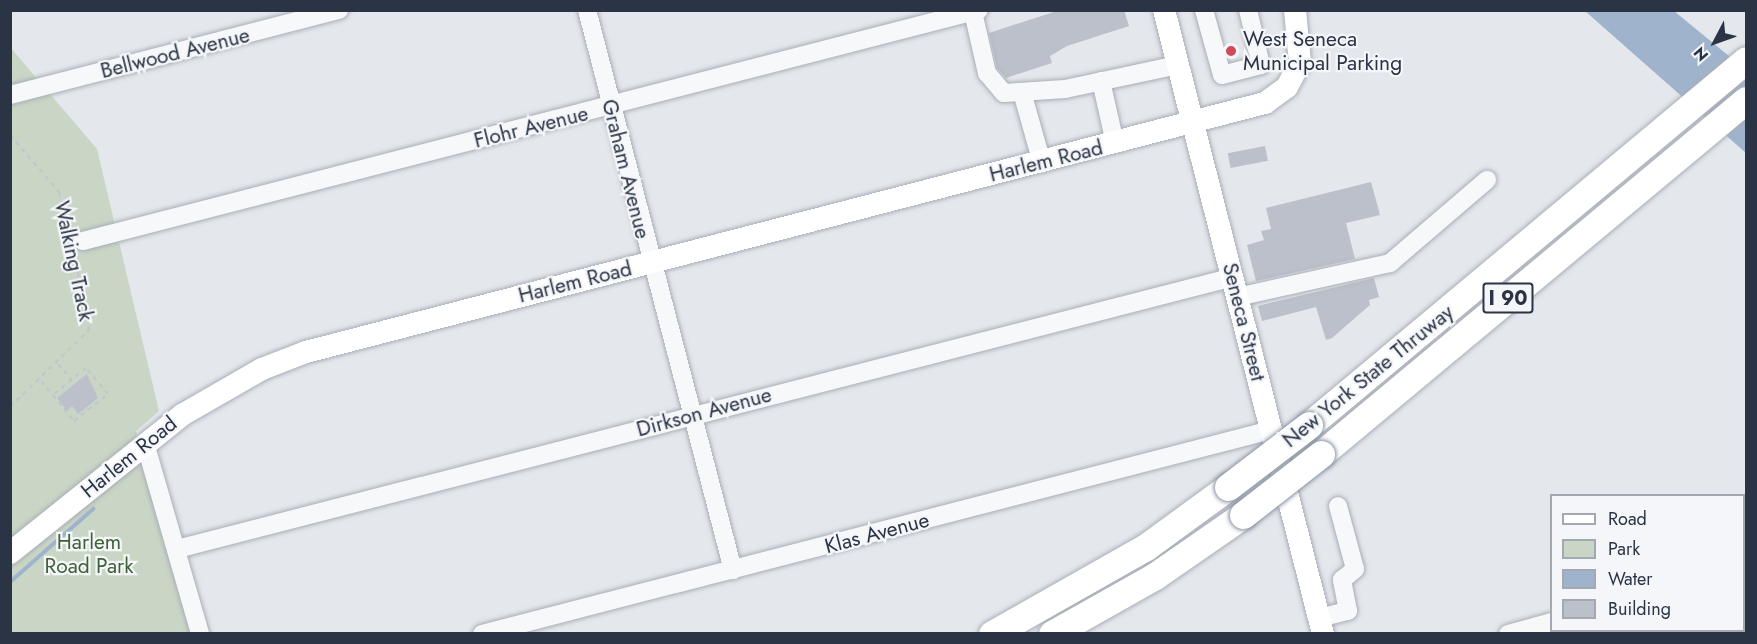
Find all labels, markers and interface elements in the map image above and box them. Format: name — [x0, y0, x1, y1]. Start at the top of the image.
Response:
north arrow — [1685, 12, 1745, 72]
street label: Bellwood Avenue — [98, 22, 252, 84]
place label: West Seneca Municipal Parking — [1243, 26, 1402, 76]
text: N — [1688, 42, 1714, 66]
marker: West Seneca Municipal Parking — [1224, 44, 1238, 58]
street label: Graham Avenue — [597, 97, 655, 241]
street label: Flohr Avenue — [471, 101, 591, 153]
street label: Harlem Road — [987, 135, 1105, 187]
street label: Walking Track — [49, 199, 99, 323]
street label: Harlem Road — [516, 256, 634, 308]
street label: Seneca Street — [1217, 260, 1271, 384]
road number: I 90 — [1481, 281, 1535, 315]
street label: New York State Thruway — [1277, 299, 1459, 453]
street label: Dirkson Avenue — [634, 382, 774, 442]
street label: Harlem Road — [76, 411, 182, 503]
legend — [1550, 494, 1745, 632]
text: Road — [1608, 506, 1647, 532]
street label: Klas Avenue — [822, 507, 932, 559]
park label: Harlem Road Park — [44, 529, 134, 579]
text: Park — [1608, 536, 1640, 562]
text: Water — [1608, 566, 1652, 592]
text: Building — [1608, 596, 1671, 622]

